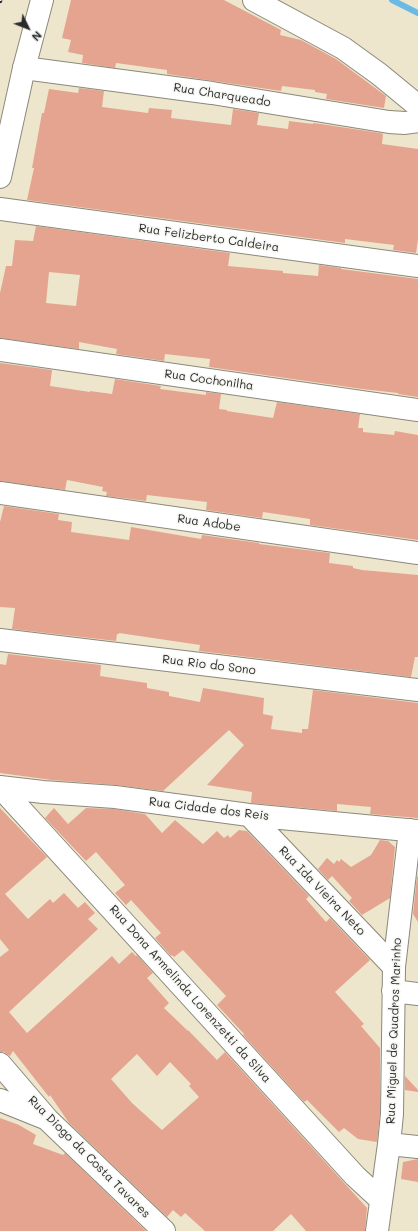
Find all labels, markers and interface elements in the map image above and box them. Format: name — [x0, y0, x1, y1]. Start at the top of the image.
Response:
north arrow — [8, 8, 48, 48]
text: N — [29, 28, 45, 45]
street label: Rua Charqueado — [172, 80, 272, 110]
street label: Rua Felizberto Caldeira — [138, 221, 280, 255]
street label: Rua Cochonilha — [164, 367, 254, 393]
street label: Rua Adobe — [176, 511, 242, 535]
street label: Rua Rio do Sono — [161, 652, 257, 678]
street label: Rua Cidade dos Reis — [148, 794, 270, 824]
street label: Rua Ida Vieira Neto — [276, 843, 368, 939]
street label: Rua Dona Armelinda Lorenzetti da Silva — [106, 902, 274, 1086]
street label: Rua Miguel de Quadros Marinho — [384, 938, 404, 1124]
street label: Rua Diogo da Costa Tavares — [25, 1093, 153, 1221]

